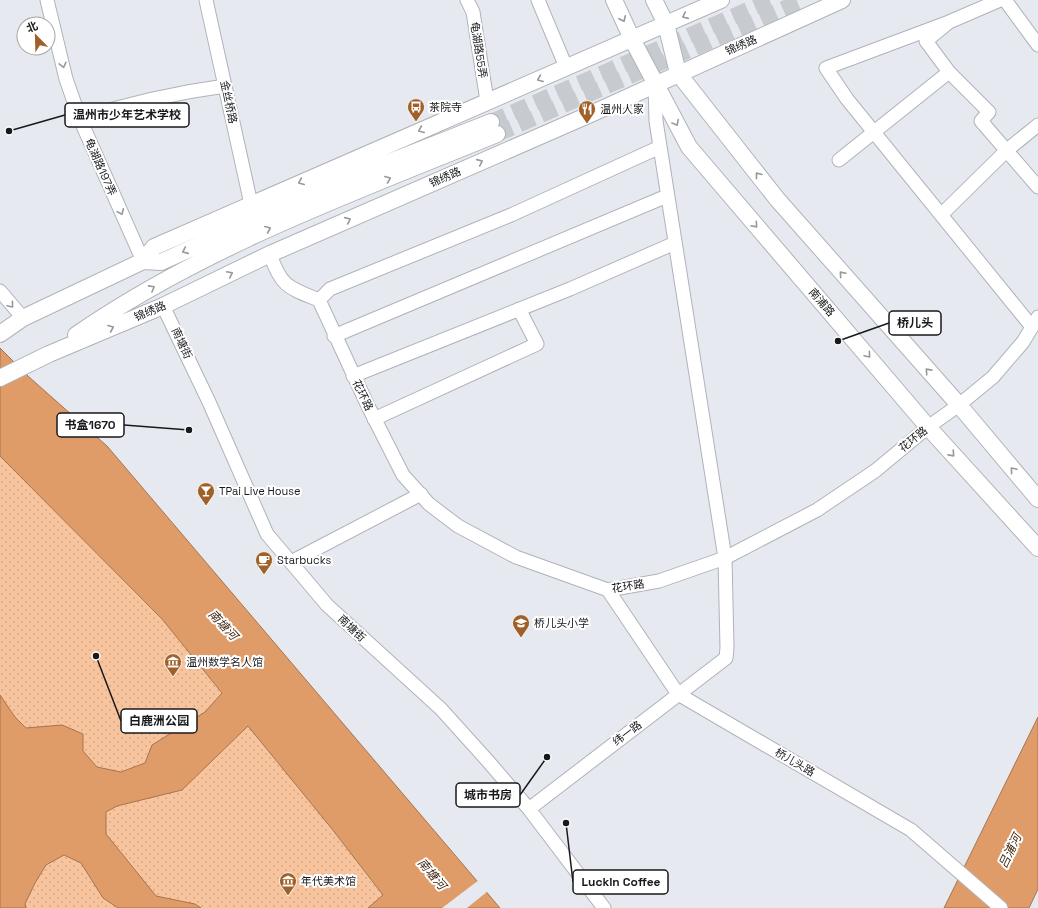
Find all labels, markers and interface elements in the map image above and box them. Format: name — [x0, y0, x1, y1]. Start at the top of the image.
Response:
one-way arrow — [681, 11, 688, 19]
one-way arrow — [618, 15, 626, 23]
north arrow — [16, 16, 56, 56]
text: 北 — [24, 18, 40, 35]
street label: 龟湖路55弄 — [468, 21, 490, 79]
street label: 锦绣路 — [723, 32, 759, 58]
one-way arrow — [58, 61, 67, 68]
one-way arrow — [536, 74, 543, 82]
street label: 金丝桥路 — [218, 79, 240, 125]
bus stop icon: 茶院寺 — [406, 97, 426, 122]
restaurant icon: 温州人家 — [577, 99, 597, 124]
place label: 茶院寺 — [429, 100, 462, 114]
place label: 温州人家 — [600, 102, 644, 116]
callout: 温州市少年艺术学校 — [65, 103, 189, 127]
text: 温州市少年艺术学校 — [73, 107, 181, 123]
one-way arrow — [671, 119, 679, 126]
one-way arrow — [417, 125, 425, 133]
street label: 龟湖路197弄 — [82, 136, 120, 198]
one-way arrow — [476, 159, 483, 167]
street label: 锦绣路 — [427, 164, 463, 190]
one-way arrow — [755, 172, 762, 179]
one-way arrow — [383, 176, 391, 184]
one-way arrow — [298, 177, 306, 185]
one-way arrow — [116, 207, 124, 215]
one-way arrow — [344, 217, 351, 225]
one-way arrow — [751, 221, 758, 228]
one-way arrow — [264, 226, 271, 234]
one-way arrow — [181, 246, 189, 254]
one-way arrow — [225, 271, 233, 279]
one-way arrow — [839, 271, 846, 278]
street label: 南浦路 — [806, 285, 838, 319]
one-way arrow — [148, 286, 155, 293]
street label: 锦绣路 — [132, 298, 168, 324]
one-way arrow — [7, 300, 14, 308]
callout: 桥儿头 — [889, 311, 941, 335]
text: 桥儿头 — [897, 315, 933, 331]
one-way arrow — [108, 324, 115, 332]
street label: 南塘街 — [169, 325, 195, 361]
one-way arrow — [863, 351, 870, 358]
one-way arrow — [925, 368, 933, 376]
street label: 花环路 — [349, 377, 377, 413]
callout: 书盒1670 — [57, 413, 124, 437]
text: 书盒1670 — [64, 417, 116, 433]
street label: 花环路 — [896, 423, 930, 455]
one-way arrow — [948, 449, 955, 457]
one-way arrow — [1010, 467, 1017, 474]
bar icon: TPai Live House — [196, 481, 216, 506]
place label: TPai Live House — [219, 484, 301, 498]
cafe icon: Starbucks — [254, 550, 274, 575]
place label: Starbucks — [277, 553, 331, 567]
street label: 花环路 — [611, 577, 645, 595]
water label: 南塘河 — [205, 606, 242, 645]
street label: 南塘街 — [335, 612, 369, 644]
school or university icon: 桥儿头小学 — [511, 613, 531, 638]
place label: 桥儿头小学 — [534, 616, 589, 630]
museum icon: 温州数学名人馆 — [163, 652, 183, 677]
place label: 温州数学名人馆 — [186, 655, 263, 669]
callout: 白鹿洲公园 — [121, 709, 197, 733]
text: 白鹿洲公园 — [129, 713, 189, 729]
street label: 纬一路 — [610, 717, 644, 749]
street label: 桥儿头路 — [772, 745, 818, 779]
callout: 城市书房 — [456, 783, 520, 807]
text: 城市书房 — [464, 787, 512, 803]
water label: 吕浦河 — [995, 830, 1026, 871]
water label: 南塘河 — [414, 855, 451, 894]
callout: Luckin Coffee — [573, 870, 668, 894]
museum icon: 年代美术馆 — [278, 871, 298, 896]
place label: 年代美术馆 — [301, 874, 356, 888]
text: Luckin Coffee — [581, 874, 661, 890]

